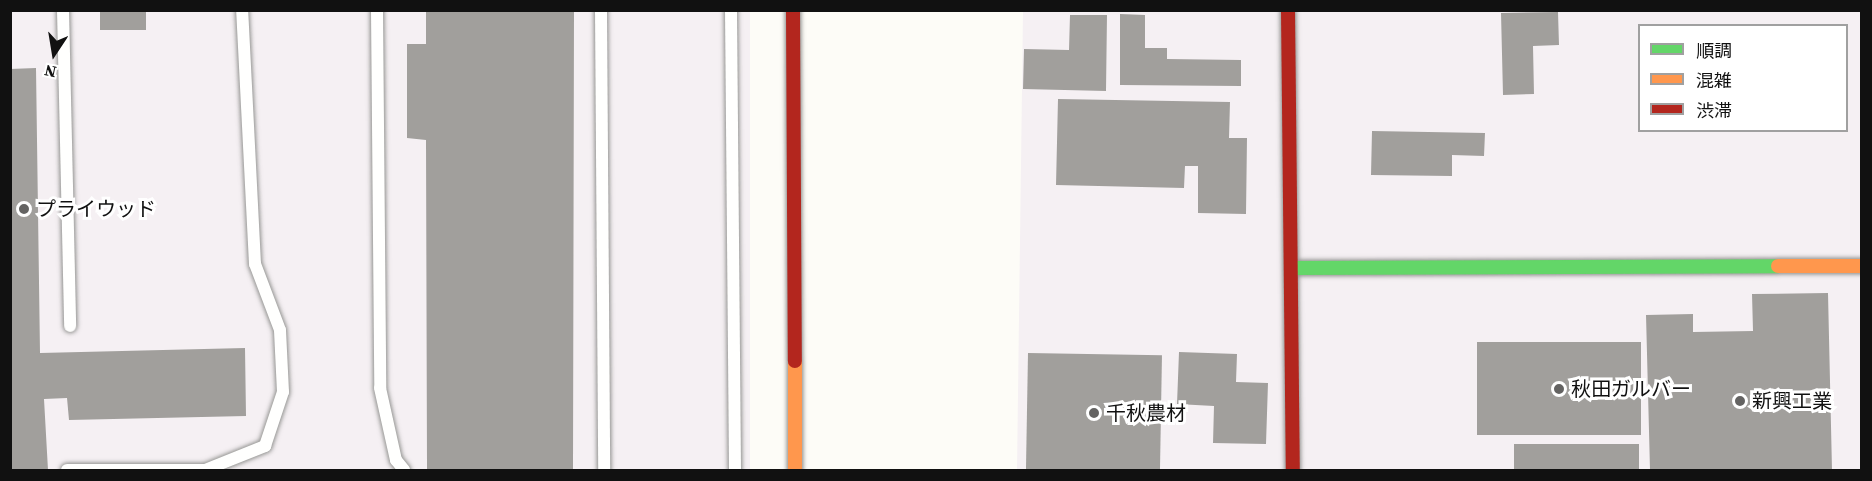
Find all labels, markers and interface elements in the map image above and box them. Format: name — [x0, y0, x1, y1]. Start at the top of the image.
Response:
north arrow — [24, 24, 84, 84]
legend — [1638, 24, 1848, 132]
text: 順調 — [1696, 38, 1732, 63]
text: N — [42, 60, 58, 84]
text: 混雑 — [1696, 68, 1732, 93]
text: 渋滞 — [1696, 98, 1732, 123]
place label: プライウッド — [36, 197, 156, 221]
marker: プライウッド — [17, 202, 31, 216]
place label: 秋田ガルバー — [1571, 377, 1691, 401]
marker: 秋田ガルバー — [1552, 382, 1566, 396]
place label: 新興工業 — [1752, 389, 1832, 413]
marker: 新興工業 — [1733, 394, 1747, 408]
place label: 千秋農材 — [1106, 401, 1186, 425]
marker: 千秋農材 — [1087, 406, 1101, 420]

